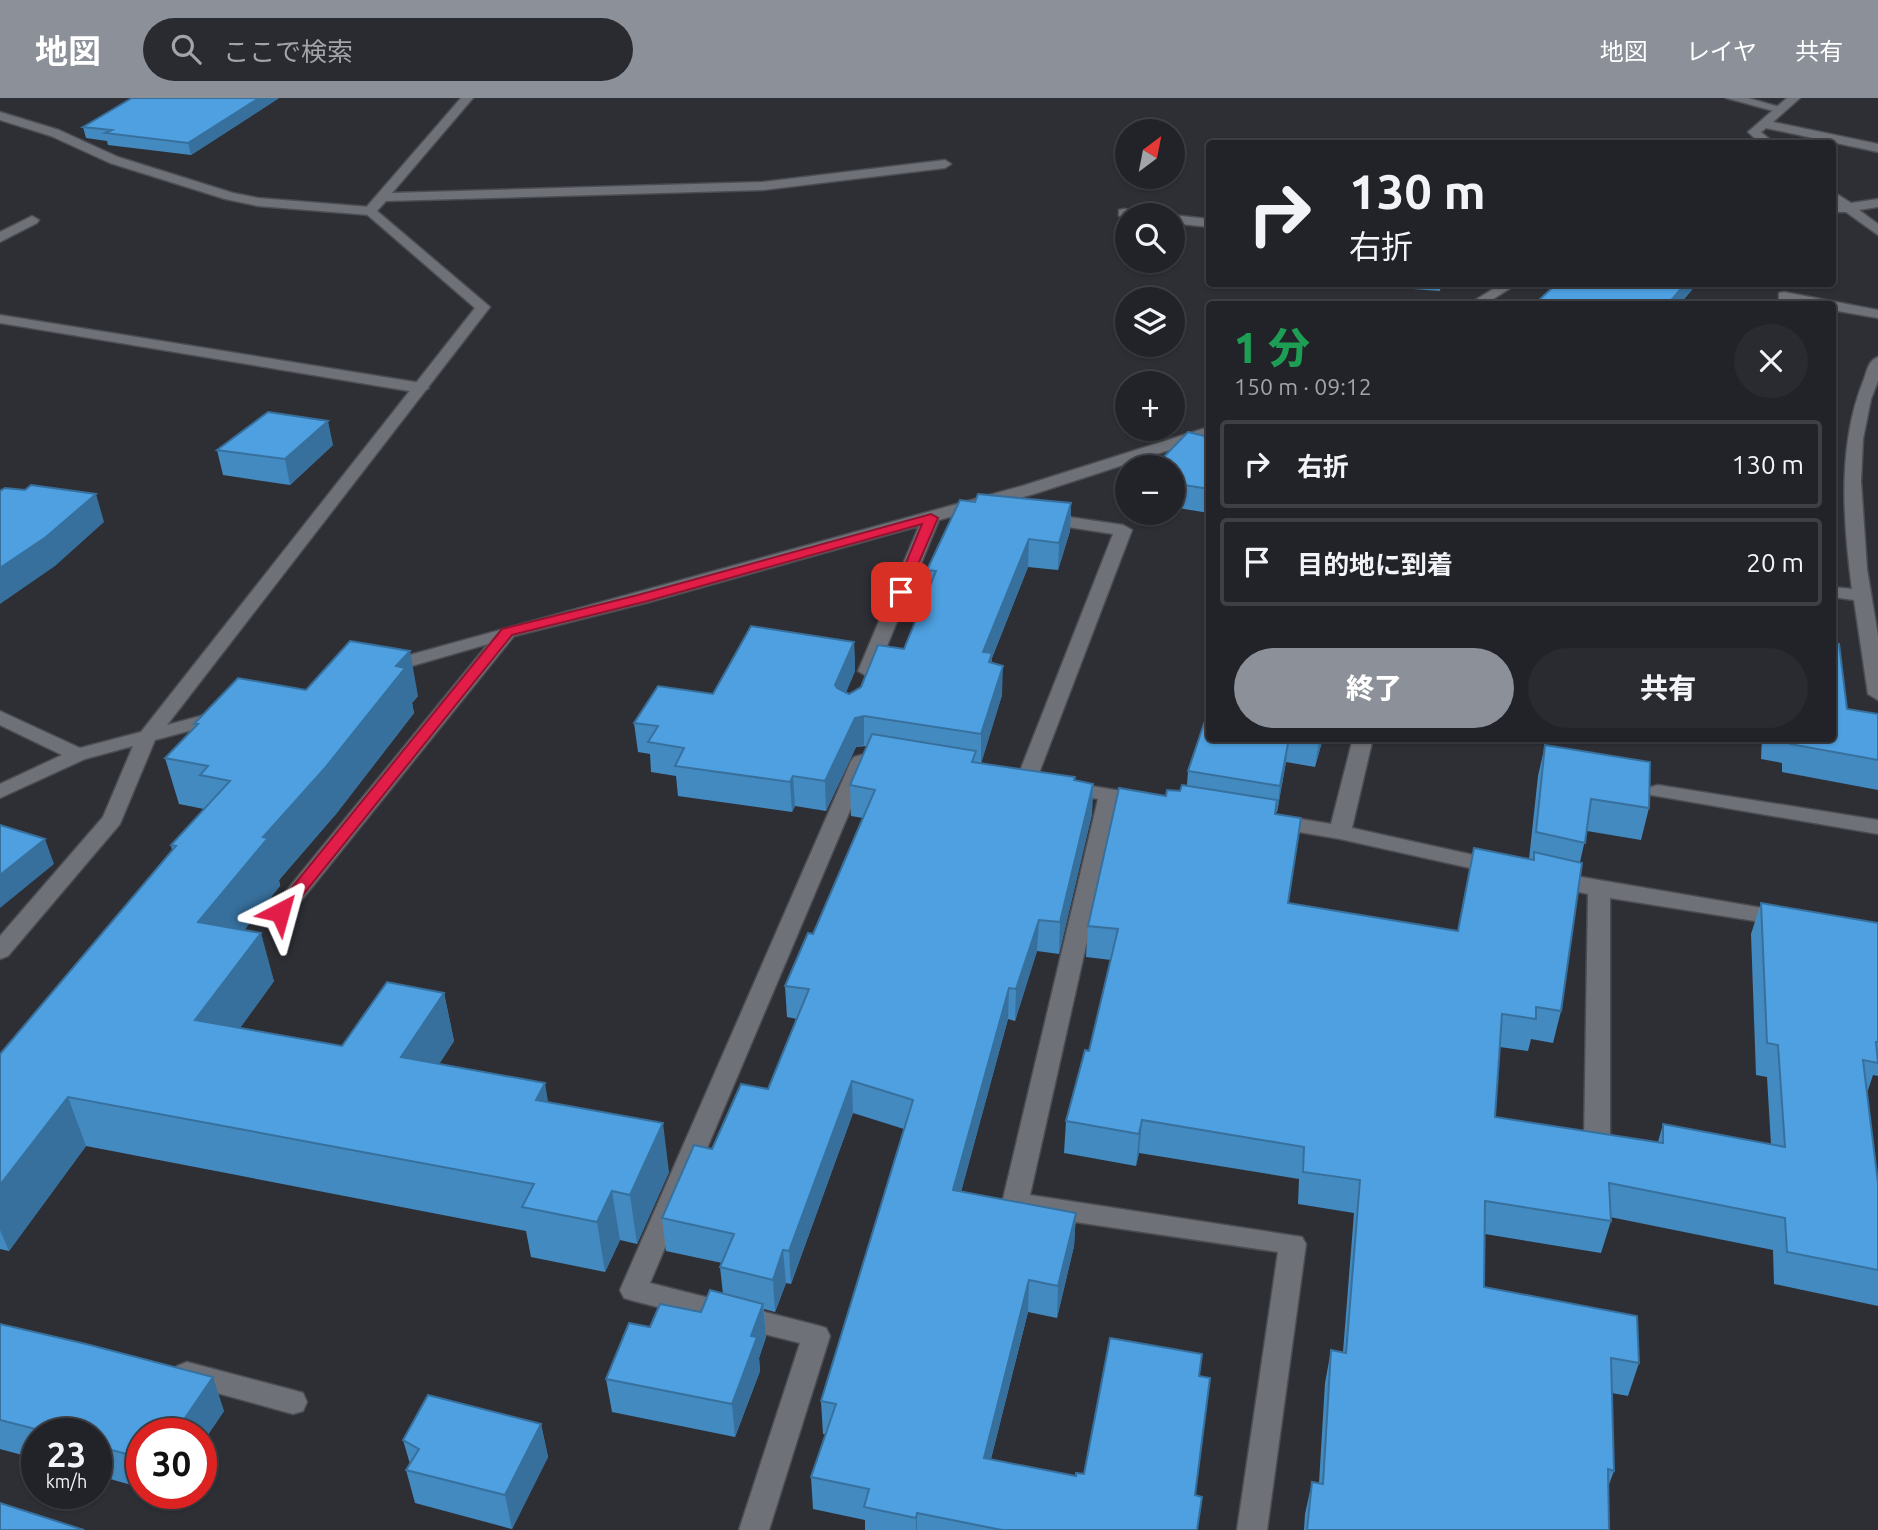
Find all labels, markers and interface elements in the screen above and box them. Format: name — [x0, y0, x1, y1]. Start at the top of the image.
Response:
search box — [143, 18, 633, 81]
icon: search — [167, 30, 205, 68]
text: 地図 — [35, 32, 101, 69]
text: ここで検索 — [223, 37, 353, 66]
text: 地図 — [1600, 38, 1648, 65]
text: レイヤ — [1686, 38, 1757, 65]
text: 共有 — [1795, 38, 1843, 65]
north arrow — [1115, 119, 1185, 189]
map controls — [1115, 119, 1185, 525]
text: 130 m — [1349, 163, 1486, 218]
icon: right — [1234, 168, 1325, 259]
button: search — [1115, 203, 1185, 273]
text: 右折 — [1349, 228, 1413, 264]
button: layers — [1115, 287, 1185, 357]
text: 1 分 — [1234, 324, 1310, 371]
button: close — [1734, 324, 1808, 398]
button: + — [1115, 371, 1185, 441]
text: 150 m · 09:12 — [1234, 374, 1372, 399]
icon: right — [1238, 445, 1276, 483]
text: 130 m — [1732, 450, 1804, 479]
text: 右折 — [1297, 452, 1349, 481]
button: − — [1115, 455, 1185, 525]
icon: arrive — [1238, 543, 1276, 581]
text: 20 m — [1746, 548, 1804, 577]
text: 目的地に到着 — [1297, 550, 1453, 579]
pin — [871, 562, 931, 622]
icon: arrive — [882, 573, 920, 611]
button: 終了 — [1234, 648, 1514, 728]
button: 共有 — [1528, 648, 1808, 728]
position arrow — [243, 875, 317, 949]
speed limit sign: 30 — [126, 1418, 217, 1509]
text: 23 — [47, 1434, 86, 1474]
text: km/h — [46, 1471, 87, 1491]

